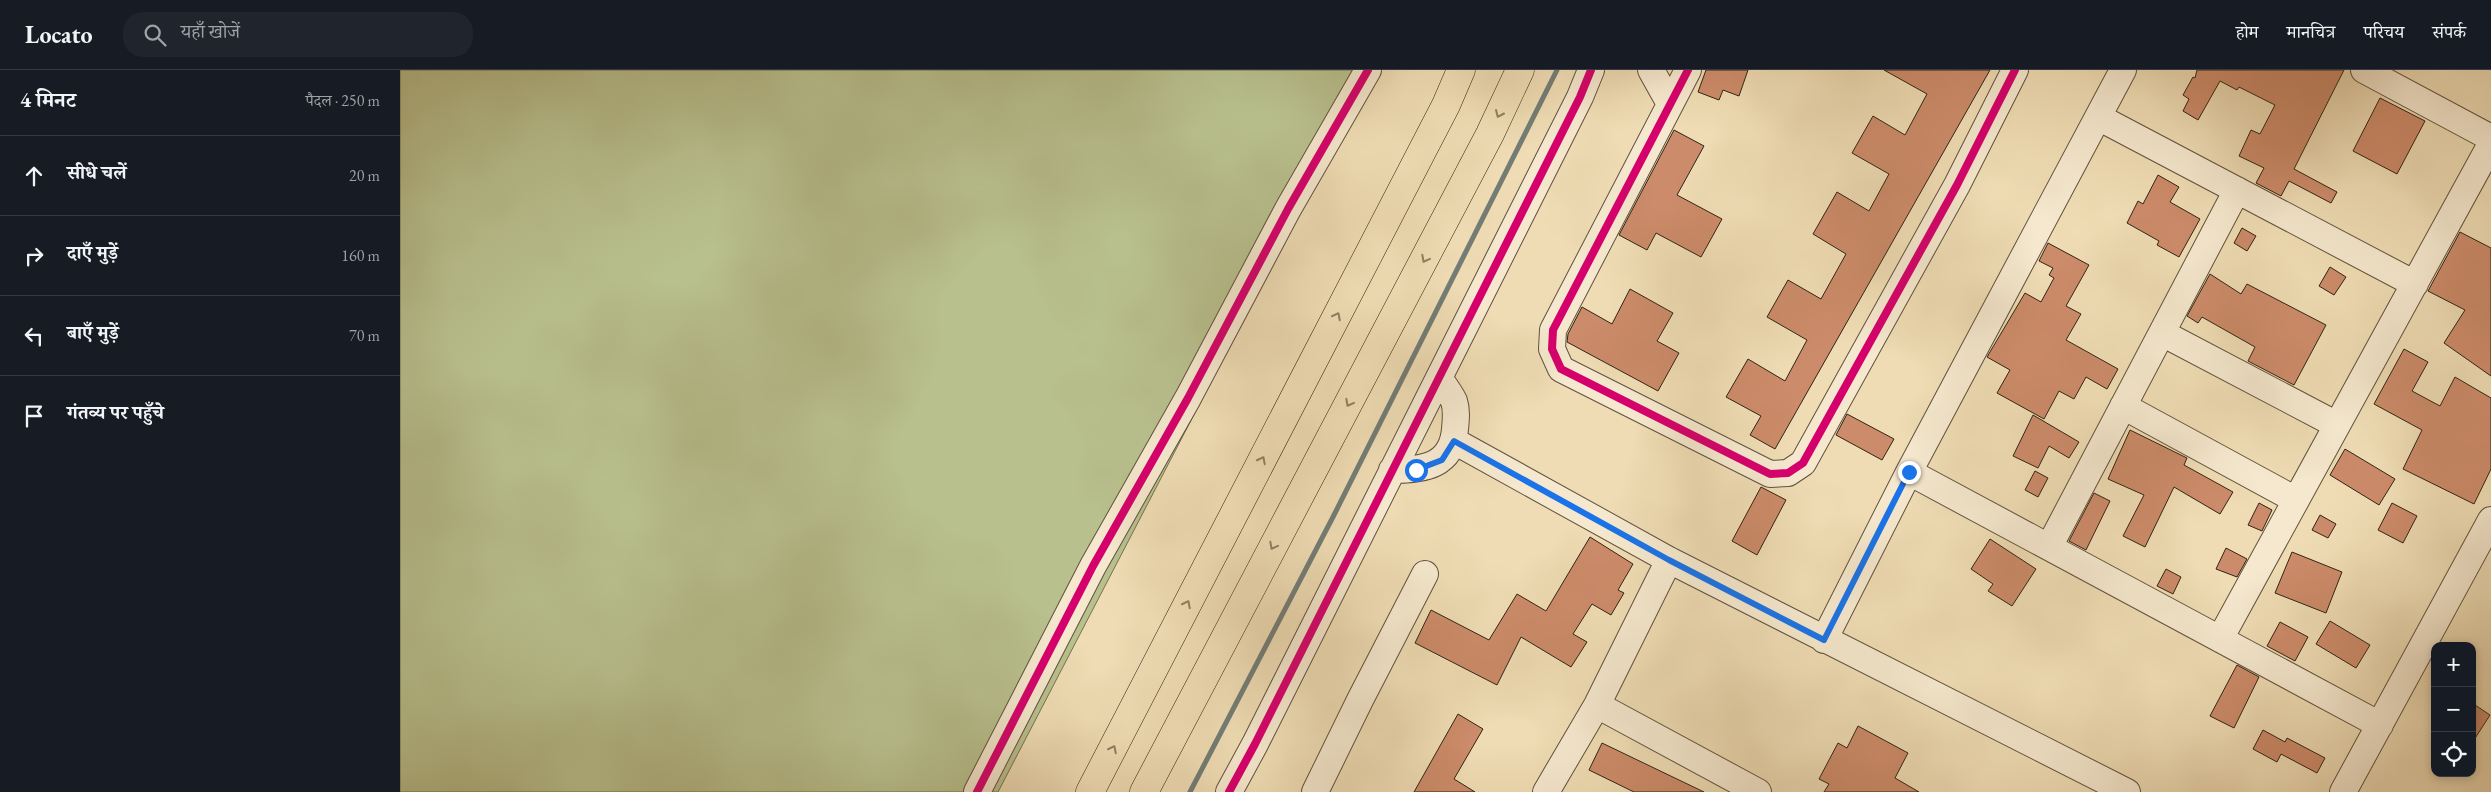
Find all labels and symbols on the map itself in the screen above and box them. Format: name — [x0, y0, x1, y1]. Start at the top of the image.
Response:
one-way arrow — [1495, 109, 1506, 118]
one-way arrow — [1421, 253, 1431, 262]
one-way arrow — [1331, 312, 1341, 321]
one-way arrow — [1345, 397, 1355, 406]
one-way arrow — [1256, 456, 1266, 465]
route start — [1405, 459, 1428, 482]
route end — [1898, 461, 1921, 484]
one-way arrow — [1269, 541, 1279, 550]
one-way arrow — [1181, 601, 1191, 610]
one-way arrow — [1107, 745, 1117, 754]

